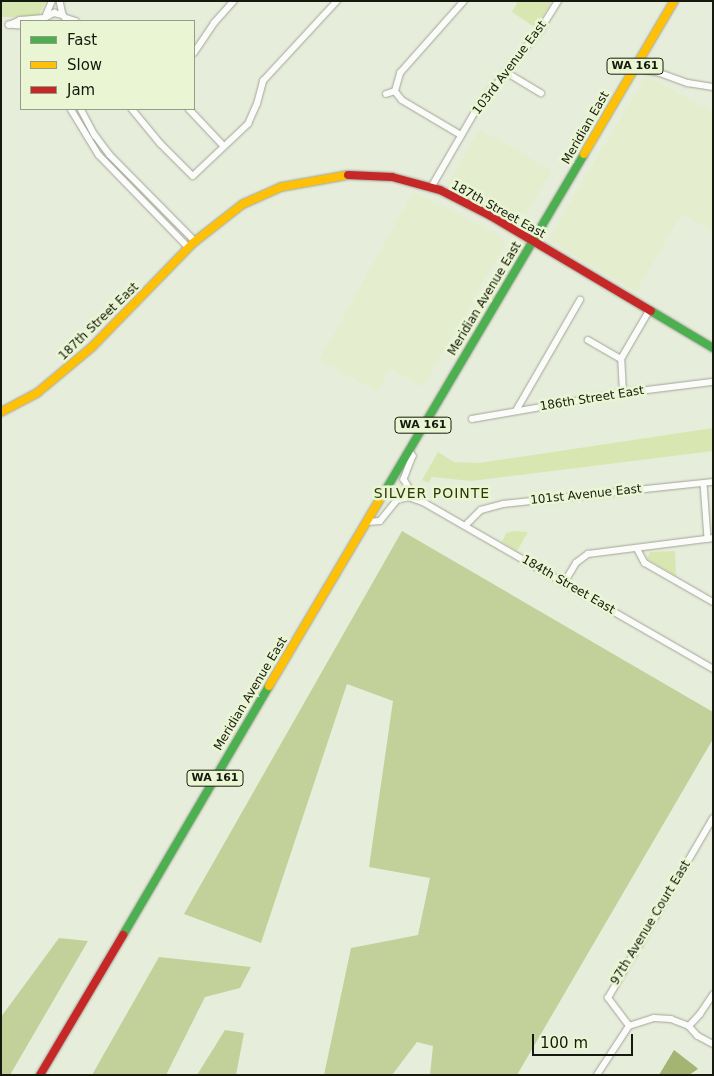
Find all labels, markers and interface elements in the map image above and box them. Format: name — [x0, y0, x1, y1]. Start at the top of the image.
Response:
street label: 103rd Avenue East — [470, 18, 550, 118]
legend — [20, 20, 195, 110]
text: Fast — [67, 31, 97, 49]
text: Slow — [67, 56, 102, 74]
road number: WA 161 — [606, 58, 664, 74]
text: Jam — [67, 81, 95, 99]
street label: Meridian East — [559, 89, 613, 167]
street label: 187th Street East — [449, 178, 547, 242]
street label: Meridian Avenue East — [445, 240, 525, 358]
street label: 187th Street East — [56, 280, 142, 364]
street label: 186th Street East — [539, 384, 645, 414]
road number: WA 161 — [394, 416, 452, 434]
street label: 101st Avenue East — [530, 482, 642, 508]
district label: SILVER POINTE — [372, 485, 492, 501]
street label: 184th Street East — [519, 552, 617, 618]
street label: Meridian Avenue East — [211, 635, 291, 753]
road number: WA 161 — [186, 770, 244, 786]
street label: 97th Avenue Court East — [608, 858, 694, 988]
scale bar — [534, 1024, 635, 1056]
text: 100 m — [540, 1034, 588, 1052]

